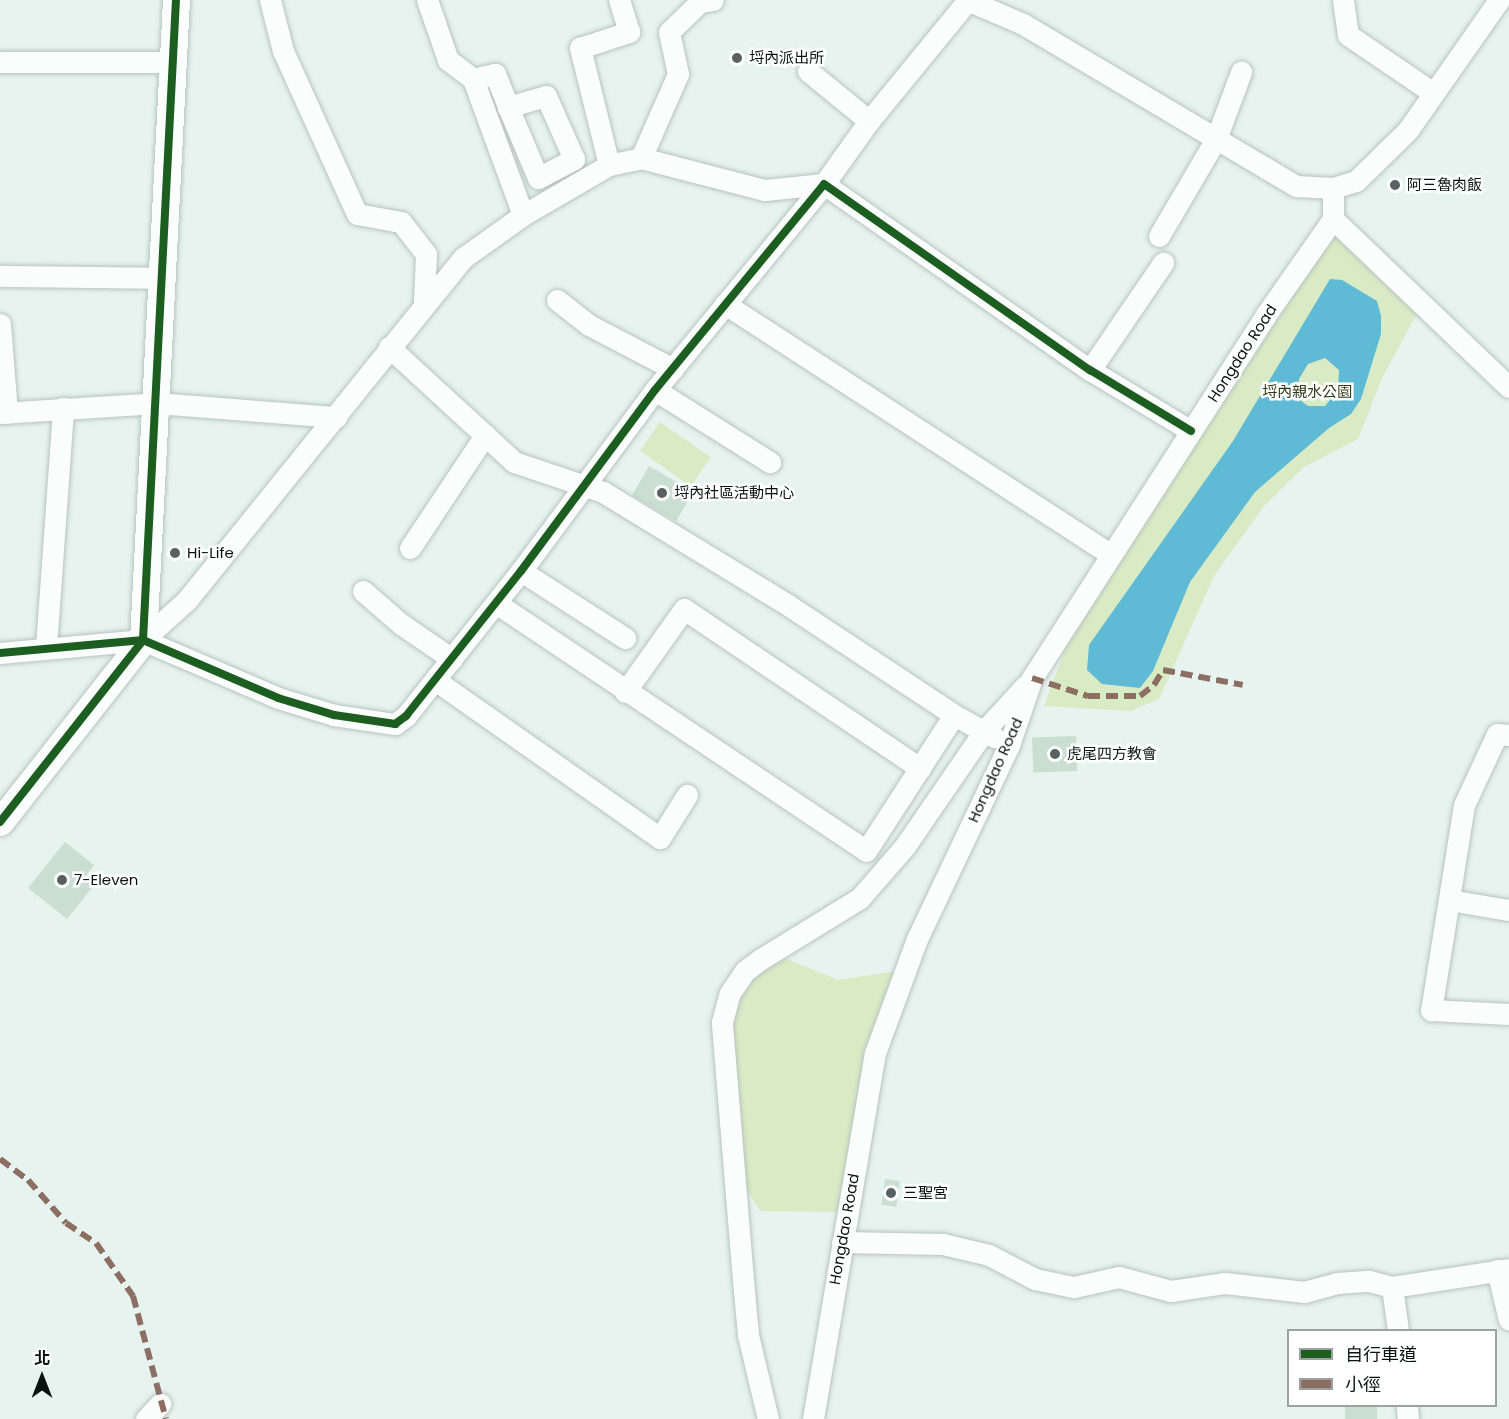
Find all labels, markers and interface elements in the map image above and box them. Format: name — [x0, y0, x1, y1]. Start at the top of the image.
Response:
place label: 埒內派出所 — [749, 49, 824, 67]
marker: 埒內派出所 — [730, 51, 744, 65]
place label: 阿三魯肉飯 — [1407, 176, 1482, 194]
marker: 阿三魯肉飯 — [1388, 178, 1402, 192]
street label: Hongdao Road — [1204, 301, 1280, 405]
park label: 埒內親水公園 — [1262, 383, 1352, 401]
place label: 埒內社區活動中心 — [674, 484, 794, 502]
marker: 埒內社區活動中心 — [655, 486, 669, 500]
place label: Hi-Life — [187, 544, 234, 562]
marker: Hi-Life — [168, 546, 182, 560]
street label: Hongdao Road — [964, 715, 1026, 825]
place label: 虎尾四方教會 — [1067, 745, 1157, 763]
marker: 虎尾四方教會 — [1048, 747, 1062, 761]
place label: 7-Eleven — [74, 871, 138, 889]
marker: 7-Eleven — [55, 873, 69, 887]
street label: Hongdao Road — [825, 1172, 863, 1286]
place label: 三聖宮 — [903, 1184, 948, 1202]
marker: 三聖宮 — [884, 1186, 898, 1200]
legend — [1287, 1329, 1497, 1407]
text: 自行車道 — [1345, 1342, 1417, 1367]
north arrow — [12, 1347, 72, 1407]
text: 北 — [34, 1347, 50, 1370]
text: 小徑 — [1345, 1372, 1381, 1397]

